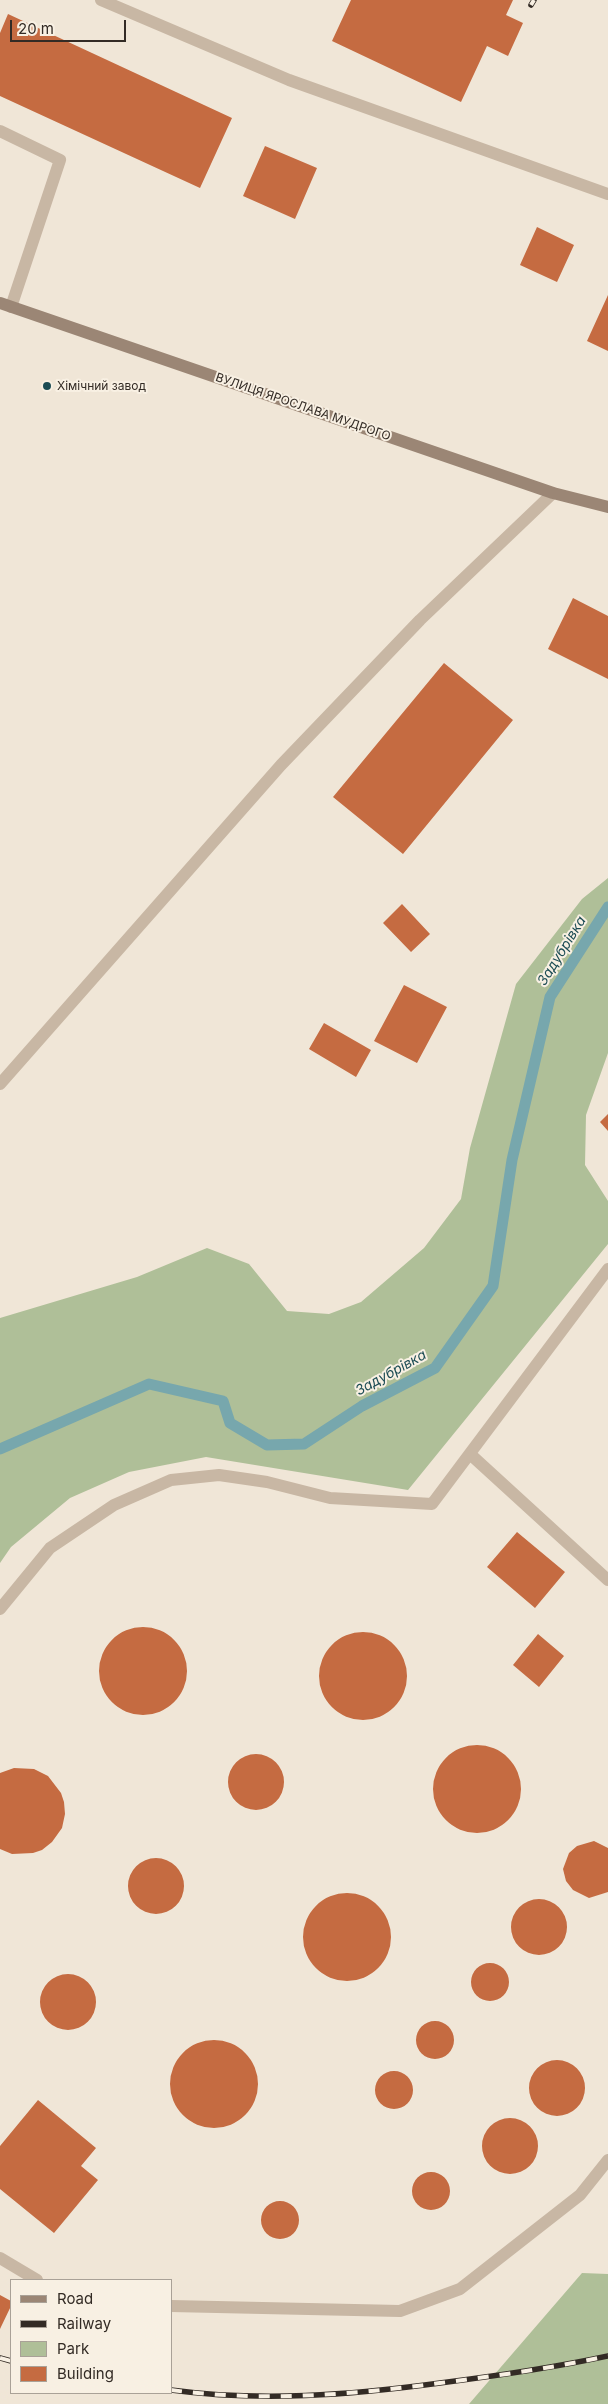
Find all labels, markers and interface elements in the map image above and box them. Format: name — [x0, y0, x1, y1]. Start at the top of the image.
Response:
scale bar — [12, 10, 129, 42]
text: 20 m — [18, 19, 54, 38]
street label: ВУЛИЦЯ ЯРОСЛАВА МУДРОГО — [214, 370, 392, 444]
place label: Хімічний завод — [57, 379, 146, 393]
marker: Хімічний завод — [41, 380, 53, 392]
water label: Задубрівка — [534, 913, 590, 989]
water label: Задубрівка — [353, 1347, 429, 1399]
legend — [10, 2279, 172, 2394]
text: Road — [57, 2289, 93, 2308]
text: Railway — [57, 2314, 111, 2333]
text: Park — [57, 2339, 89, 2358]
text: Building — [57, 2364, 114, 2383]

